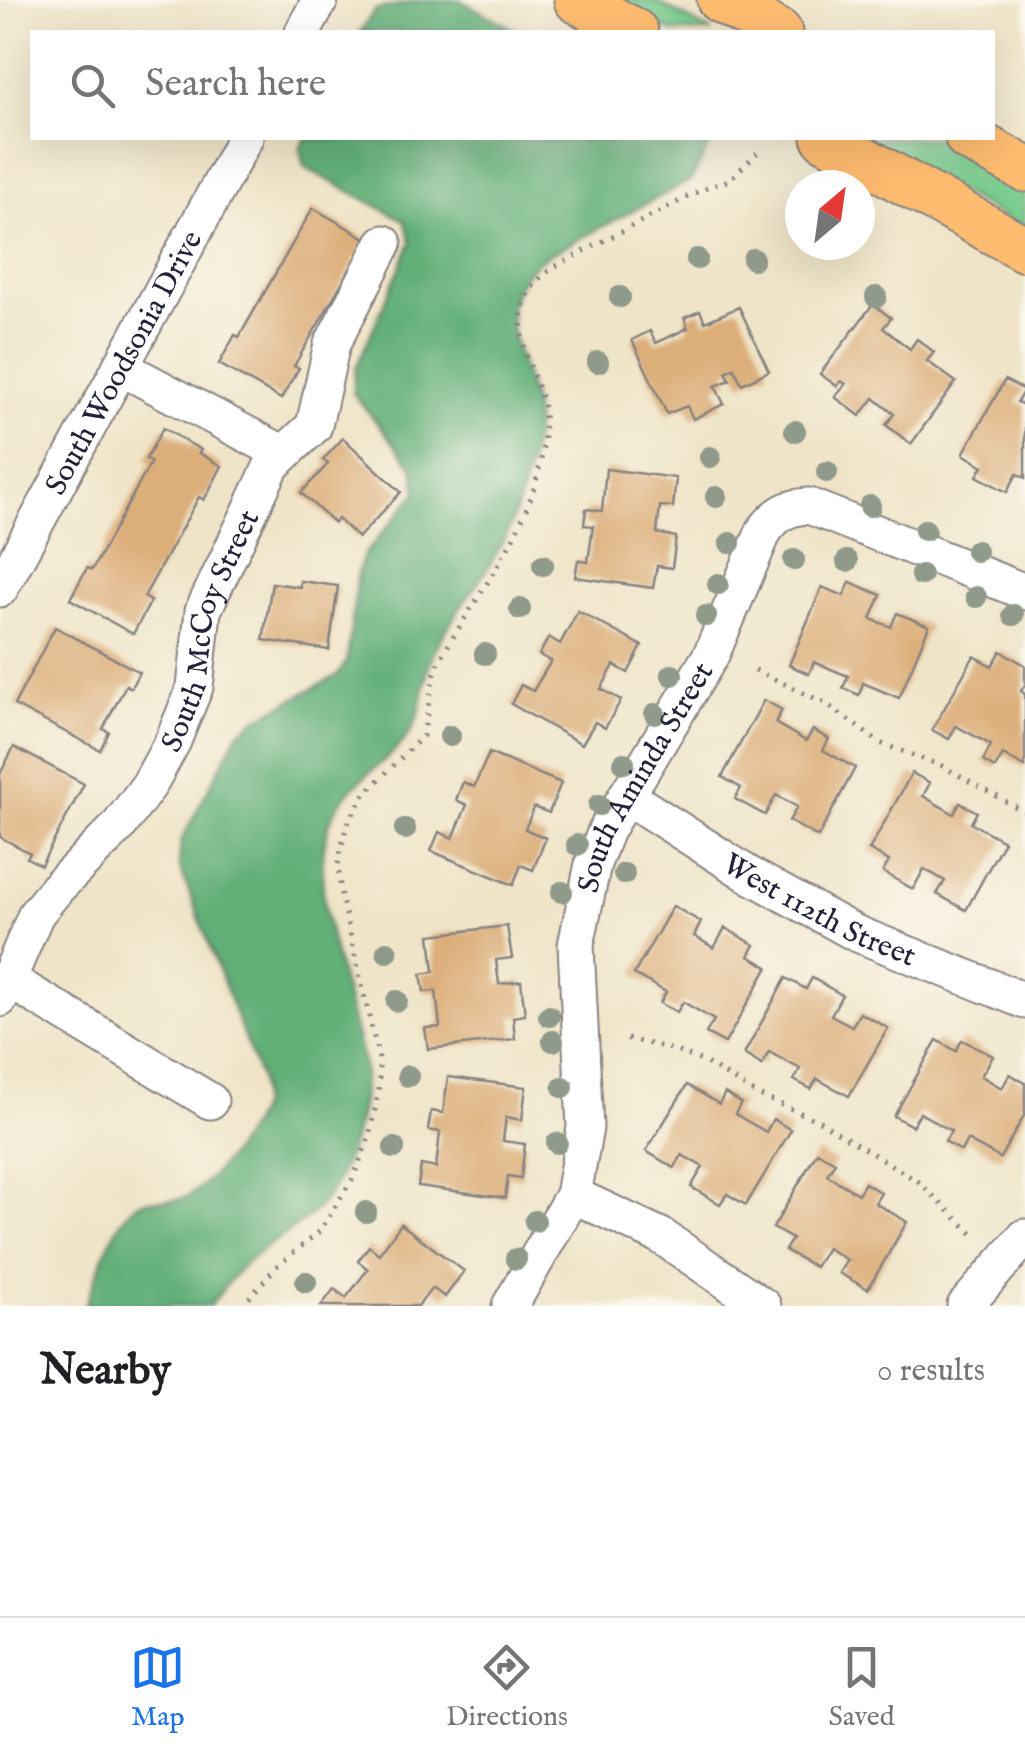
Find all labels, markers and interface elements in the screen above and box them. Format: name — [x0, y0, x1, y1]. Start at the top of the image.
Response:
search box — [30, 30, 995, 140]
icon: search — [65, 58, 120, 113]
text: Search here — [145, 61, 326, 109]
north arrow — [785, 170, 875, 260]
street label: South Woodsonia Drive — [38, 224, 212, 502]
street label: South McCoy Street — [154, 504, 269, 759]
street label: South Aminda Street — [571, 656, 723, 896]
street label: West 112th Street — [715, 846, 921, 976]
text: Nearby — [40, 1345, 171, 1398]
text: 0 results — [877, 1351, 985, 1392]
tab: Map — [130, 1640, 185, 1735]
tab: Directions — [446, 1640, 568, 1735]
tab: Saved — [828, 1640, 895, 1735]

